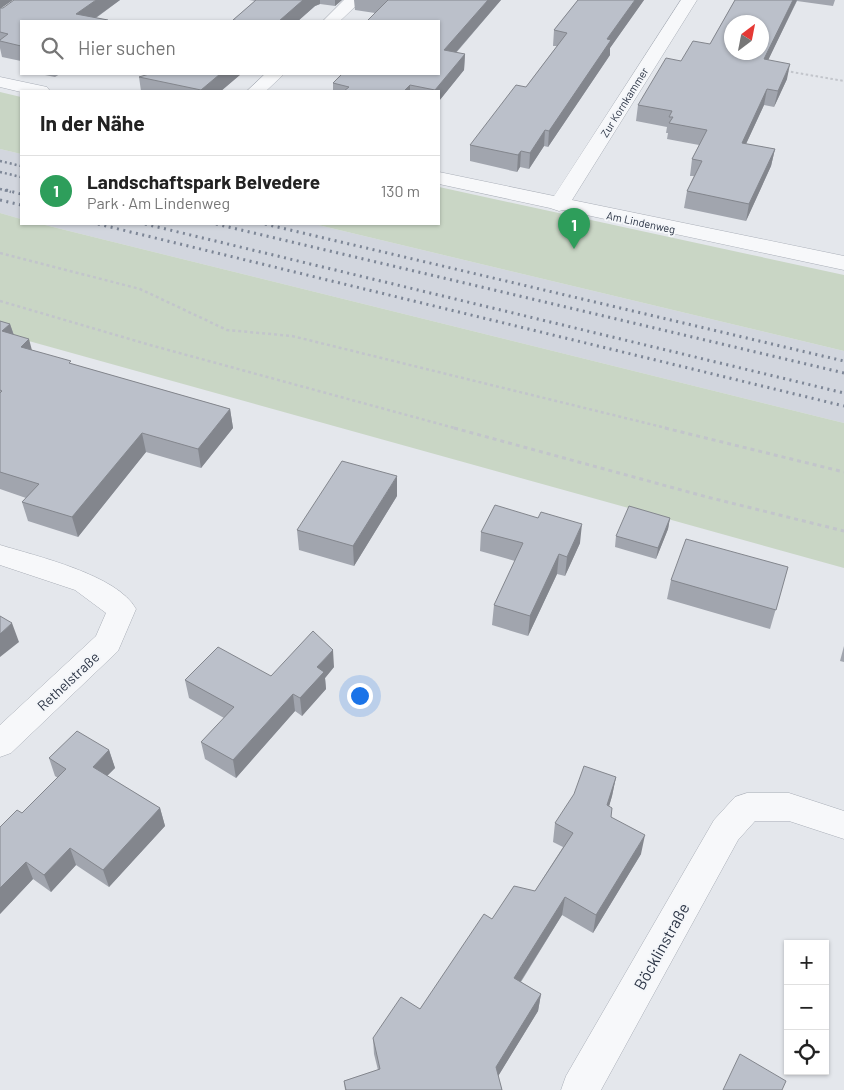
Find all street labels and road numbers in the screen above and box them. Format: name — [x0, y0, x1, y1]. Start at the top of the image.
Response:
street label: Zur Kornkammer — [597, 65, 651, 139]
street label: Am Lindenweg — [605, 208, 677, 236]
street label: Rethelstraße — [34, 648, 102, 714]
street label: Böcklinstraße — [629, 899, 693, 993]

